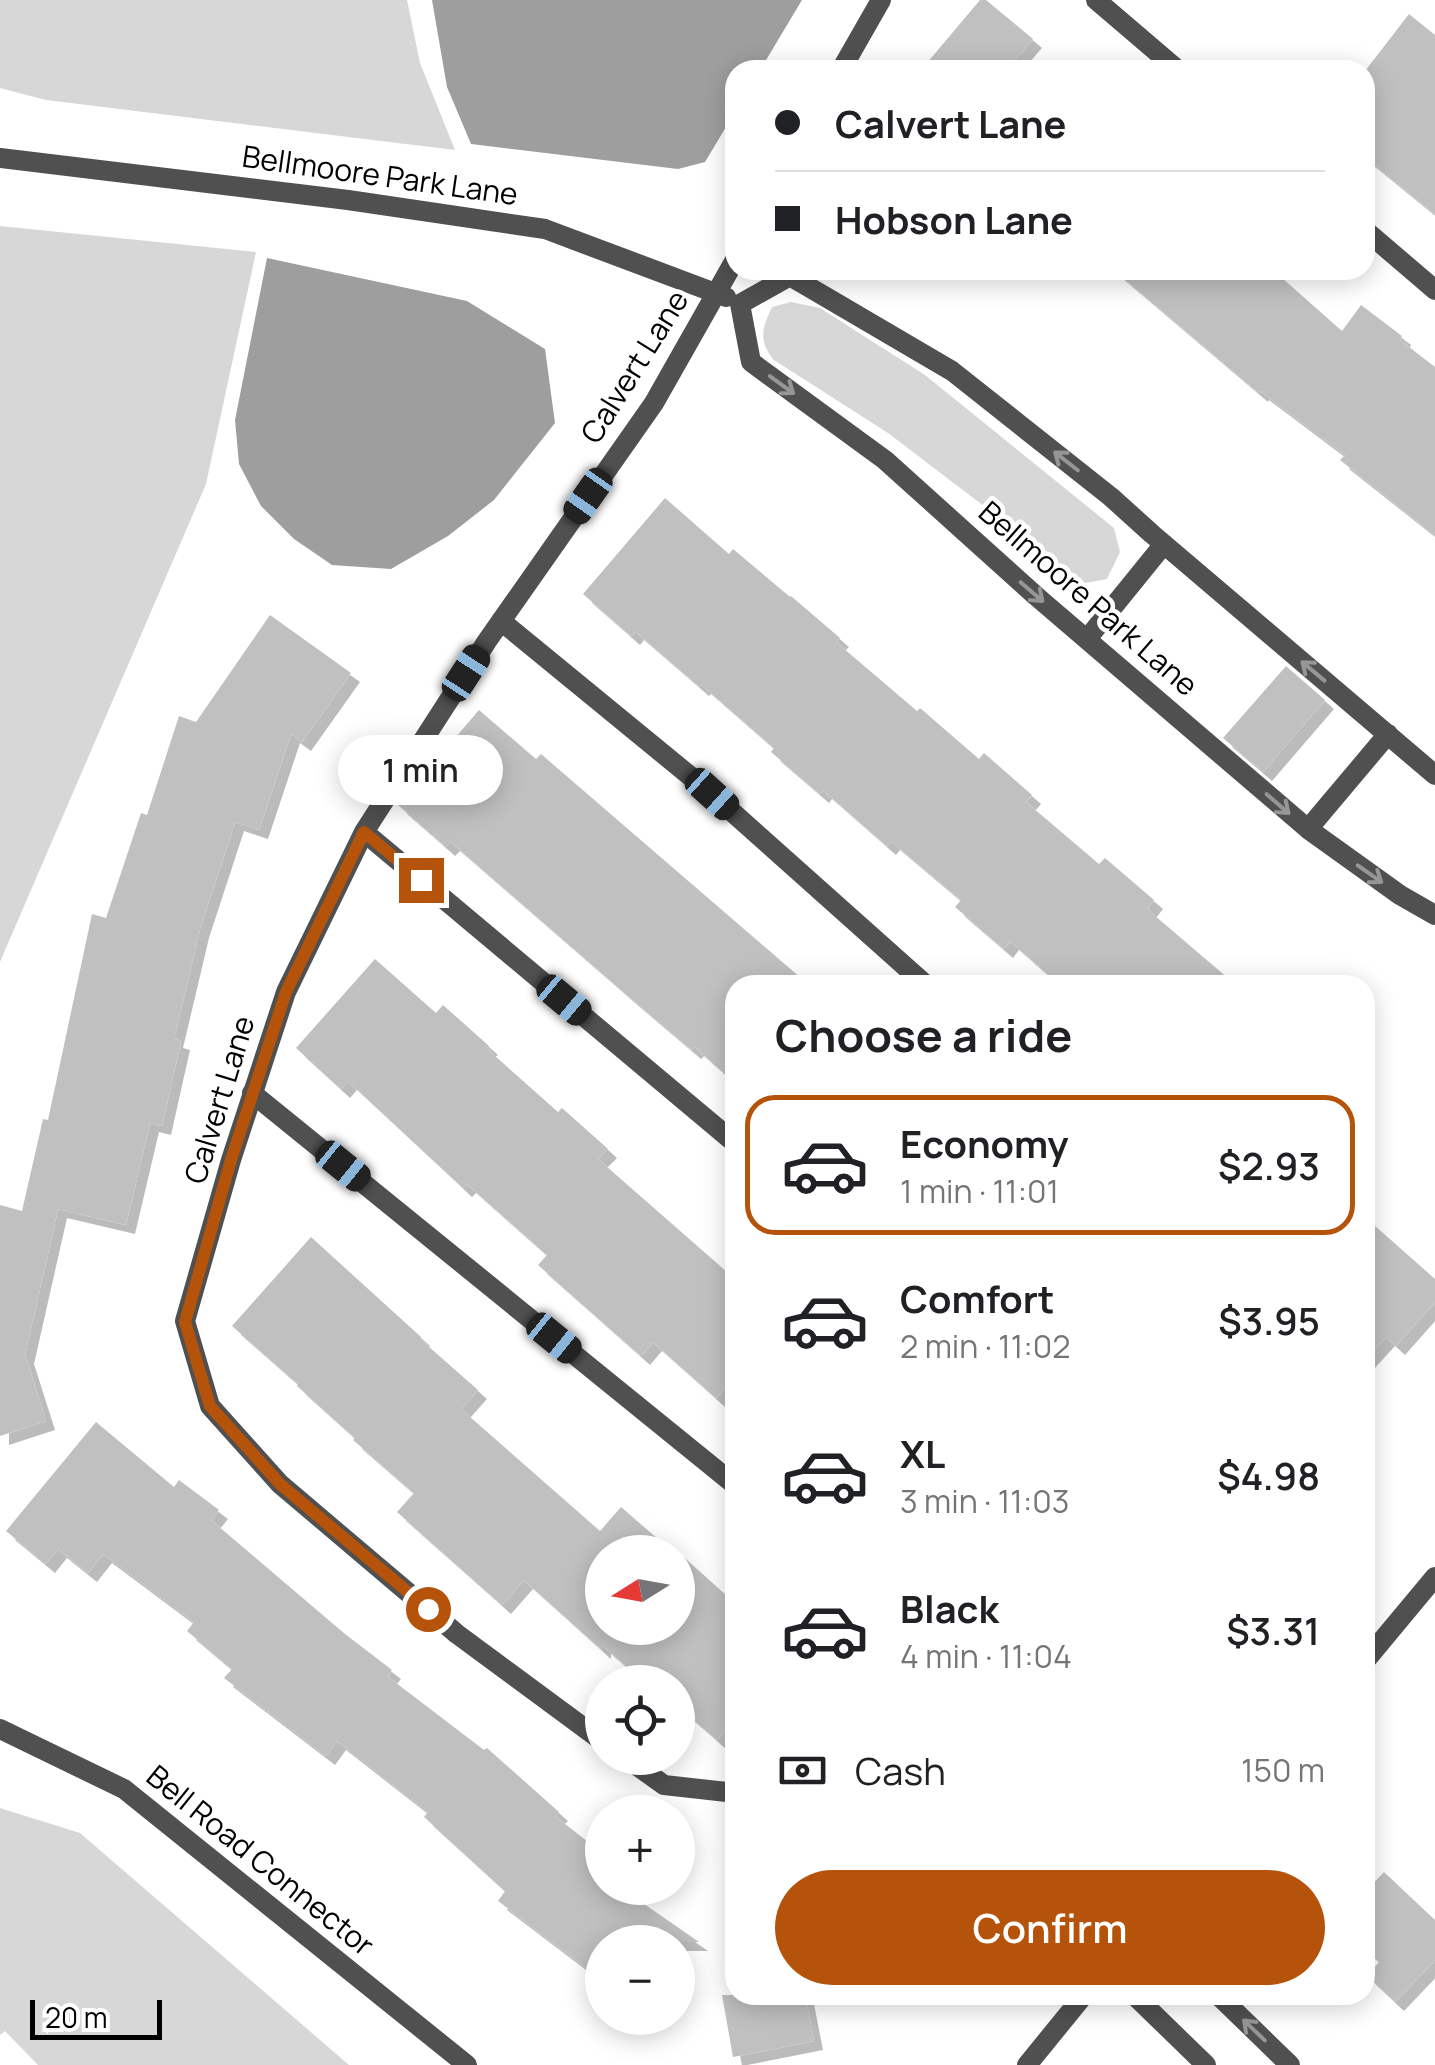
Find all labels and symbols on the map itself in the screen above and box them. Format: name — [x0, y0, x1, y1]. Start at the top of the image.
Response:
street label: Bellmoore Park Lane — [240, 135, 521, 214]
street label: Calvert Lane — [570, 282, 697, 451]
one-way arrow — [768, 374, 795, 395]
one-way arrow — [1053, 450, 1079, 472]
car — [559, 463, 617, 529]
street label: Bellmoore Park Lane — [971, 491, 1207, 704]
one-way arrow — [1019, 580, 1044, 603]
car — [437, 640, 495, 706]
one-way arrow — [1301, 661, 1327, 683]
callout: 1 min — [338, 735, 504, 805]
car — [680, 763, 744, 825]
one-way arrow — [1265, 793, 1291, 815]
route end — [399, 858, 444, 903]
one-way arrow — [1356, 863, 1384, 884]
car — [531, 969, 597, 1031]
street label: Calvert Lane — [174, 1011, 264, 1188]
car — [310, 1135, 376, 1197]
car — [521, 1307, 587, 1369]
north arrow — [585, 1535, 695, 1645]
route start — [406, 1587, 451, 1632]
street label: Bell Road Connector — [139, 1755, 384, 1965]
scale bar — [30, 1995, 162, 2040]
one-way arrow — [1242, 2018, 1266, 2042]

